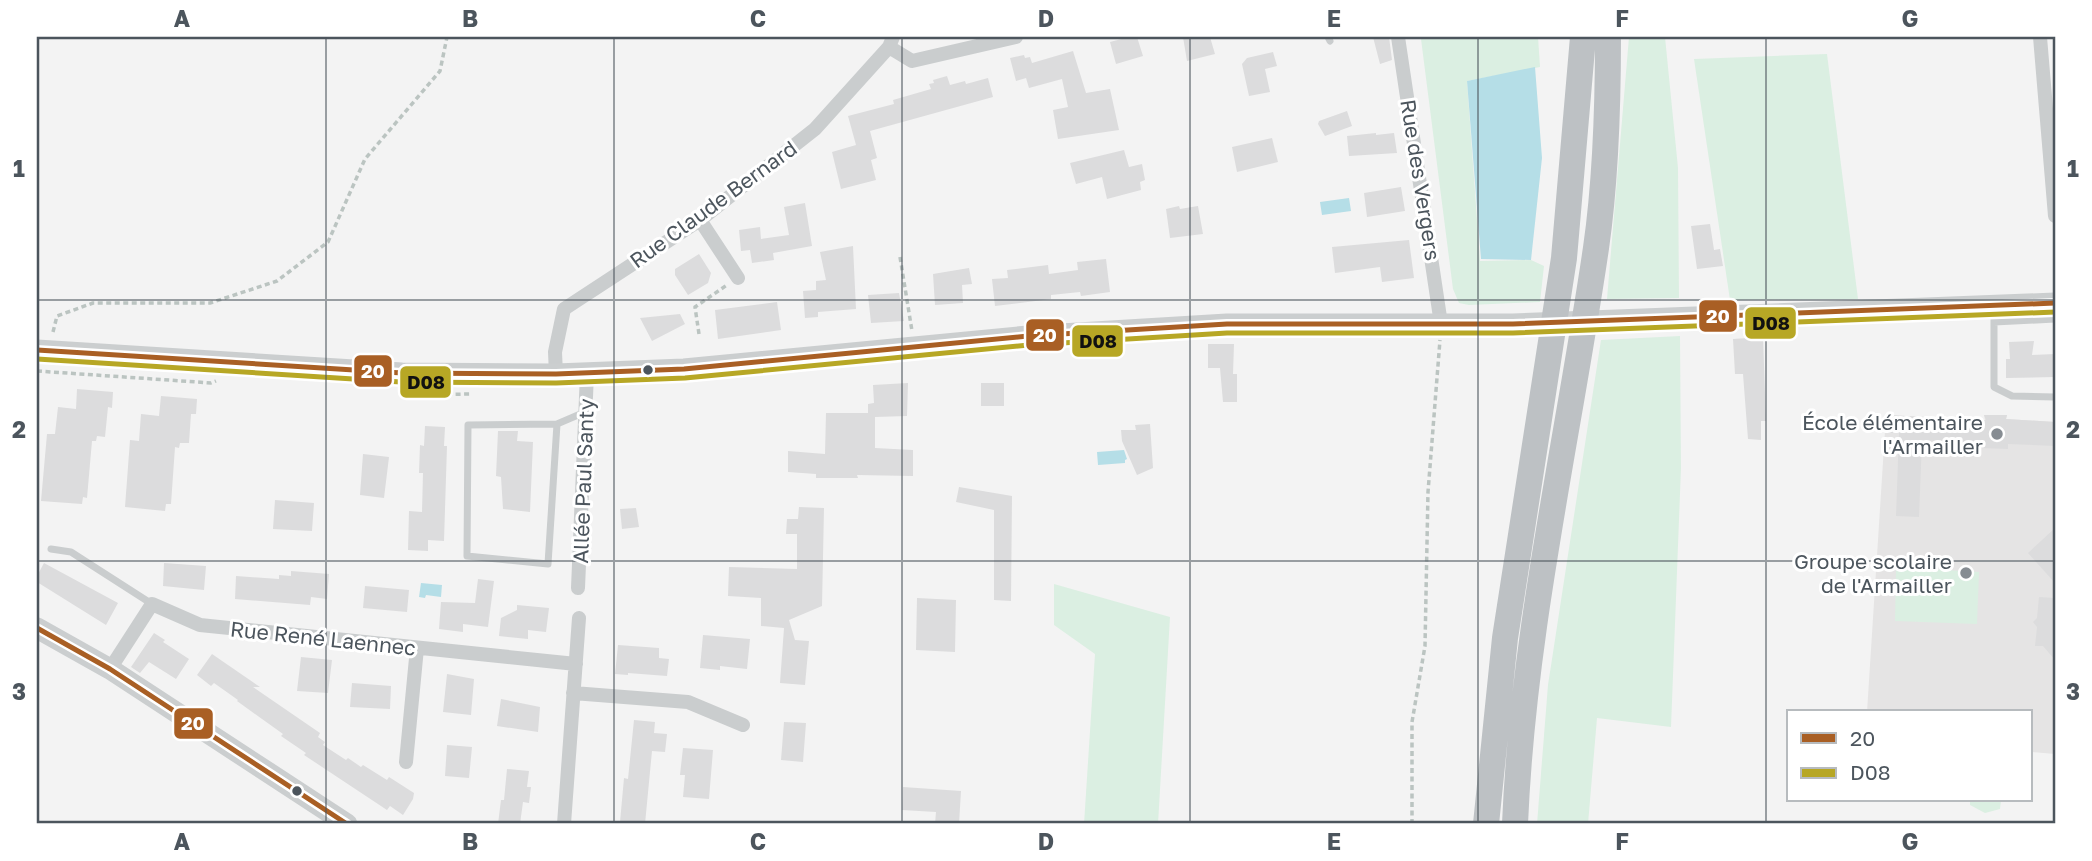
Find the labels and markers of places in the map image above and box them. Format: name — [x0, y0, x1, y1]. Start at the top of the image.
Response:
unlabelled marker — [641, 363, 655, 377]
place label: École élémentaire l'Armailler — [1802, 409, 1983, 459]
marker: École élémentaire l'Armailler — [1989, 426, 2005, 442]
place label: Groupe scolaire de l'Armailler — [1794, 548, 1952, 598]
marker: Groupe scolaire de l'Armailler — [1958, 565, 1974, 581]
unlabelled marker — [290, 784, 304, 798]

